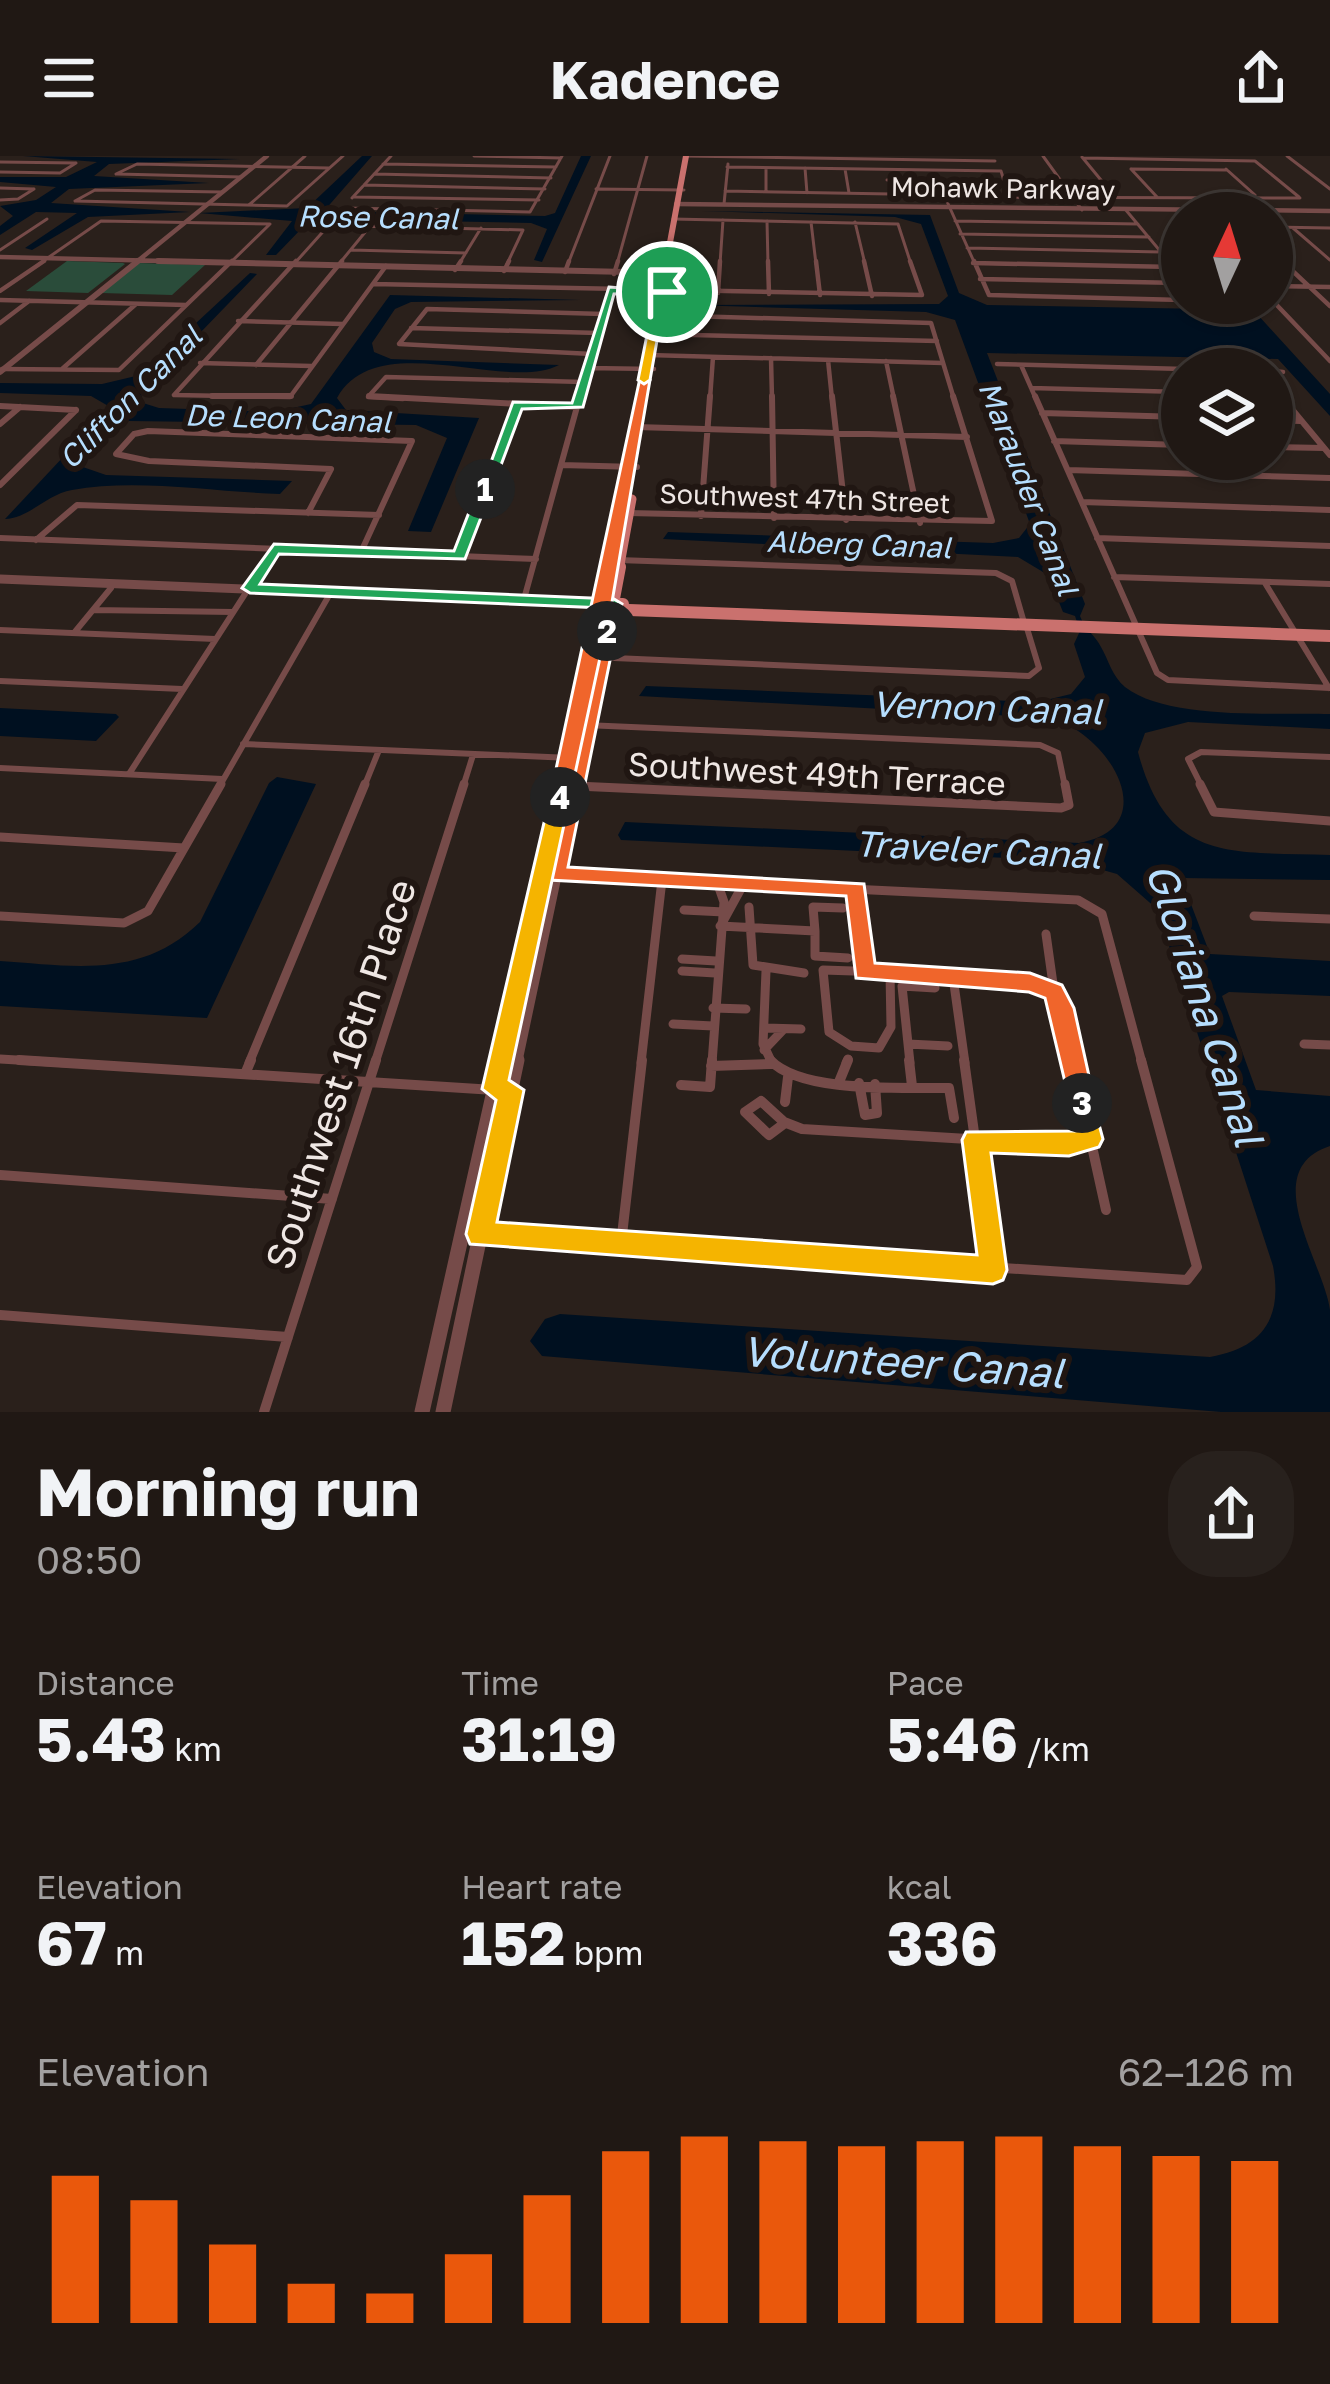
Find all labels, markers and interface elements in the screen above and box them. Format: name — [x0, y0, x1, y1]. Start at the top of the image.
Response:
icon: menu — [36, 45, 102, 111]
icon: share — [1228, 45, 1294, 111]
text: Kadence — [550, 46, 780, 111]
street label: Mohawk Parkway — [890, 170, 1116, 206]
north arrow — [1161, 192, 1293, 324]
map controls — [1161, 192, 1293, 480]
water label: Rose Canal — [297, 198, 460, 236]
pin — [616, 241, 718, 343]
icon: arrive — [634, 259, 700, 325]
water label: Clifton Canal — [51, 317, 210, 476]
button: layers — [1161, 348, 1293, 480]
water label: Marauder Canal — [972, 376, 1087, 602]
water label: De Leon Canal — [184, 396, 393, 440]
pin: 1 — [455, 459, 515, 519]
text: 1 — [477, 469, 494, 508]
street label: Southwest 47th Street — [659, 477, 951, 519]
water label: Alberg Canal — [766, 523, 953, 565]
pin: 2 — [577, 601, 637, 661]
text: 2 — [597, 611, 617, 650]
water label: Vernon Canal — [871, 681, 1104, 733]
street label: Southwest 49th Terrace — [627, 744, 1007, 802]
pin: 4 — [530, 767, 590, 827]
text: 4 — [550, 777, 570, 816]
water label: Traveler Canal — [854, 821, 1104, 877]
water label: Gloriana Canal — [1137, 856, 1276, 1153]
street label: Southwest 16th Place — [255, 873, 425, 1275]
pin: 3 — [1052, 1073, 1112, 1133]
text: 3 — [1072, 1083, 1092, 1122]
water label: Volunteer Canal — [740, 1325, 1067, 1397]
text: Morning run — [36, 1451, 420, 1531]
button: share — [1168, 1451, 1294, 1577]
text: 08:50 — [36, 1536, 142, 1583]
text: Distance — [36, 1663, 175, 1702]
text: Time — [461, 1663, 539, 1702]
text: Pace — [887, 1663, 964, 1702]
text: 5.43 — [36, 1702, 166, 1774]
text: 31:19 — [461, 1702, 617, 1774]
text: 5:46 — [887, 1702, 1018, 1774]
text: km — [166, 1729, 222, 1768]
text: /km — [1018, 1729, 1090, 1768]
text: Elevation — [36, 1867, 183, 1906]
text: Heart rate — [461, 1867, 622, 1906]
text: kcal — [887, 1867, 952, 1906]
text: 67 — [36, 1906, 107, 1978]
text: 152 — [461, 1906, 565, 1978]
text: 336 — [887, 1906, 998, 1978]
text: m — [107, 1933, 144, 1972]
text: bpm — [565, 1933, 643, 1972]
text: Elevation — [36, 2048, 209, 2095]
text: 62–126 m — [1118, 2048, 1294, 2095]

